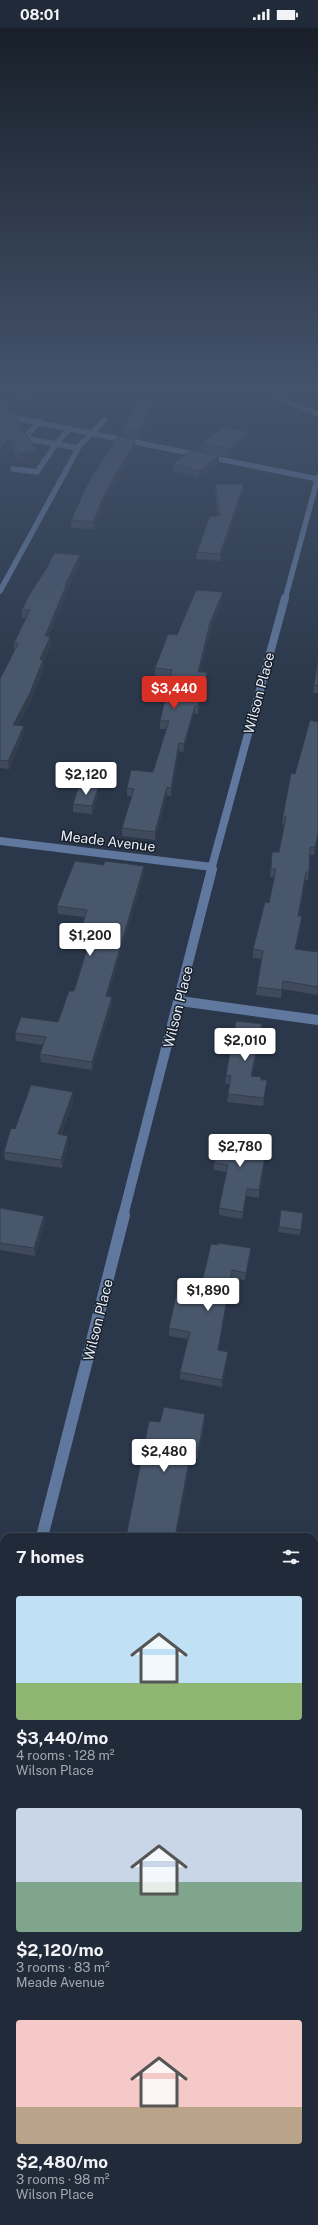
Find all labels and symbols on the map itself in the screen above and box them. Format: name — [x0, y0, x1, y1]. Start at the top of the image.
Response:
street label: Wilson Place — [240, 650, 278, 736]
pin: $3,440 — [141, 676, 207, 710]
pin: $2,120 — [53, 762, 119, 796]
street label: Meade Avenue — [60, 827, 156, 855]
pin: $1,200 — [57, 923, 123, 957]
street label: Wilson Place — [160, 964, 196, 1050]
pin: $2,010 — [212, 1028, 278, 1062]
pin: $2,780 — [207, 1134, 273, 1168]
street label: Wilson Place — [80, 1277, 116, 1363]
pin: $1,890 — [175, 1278, 241, 1312]
pin: $2,480 — [131, 1439, 197, 1473]

